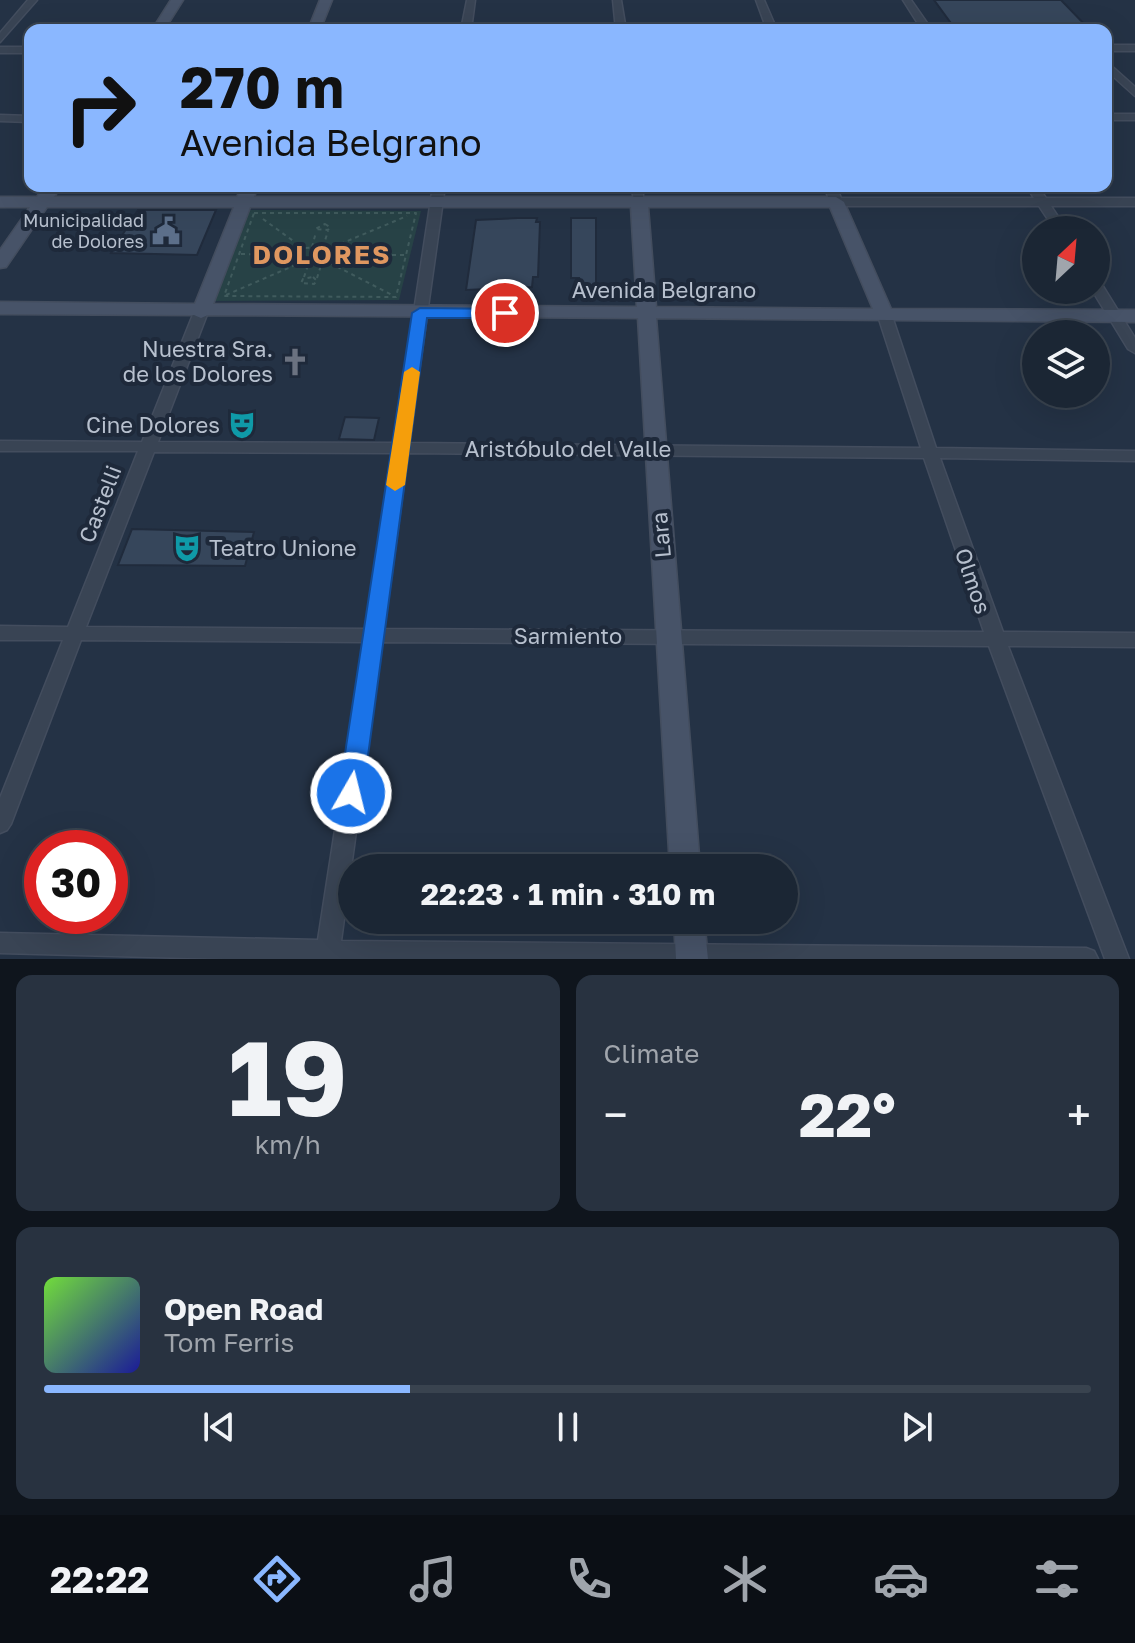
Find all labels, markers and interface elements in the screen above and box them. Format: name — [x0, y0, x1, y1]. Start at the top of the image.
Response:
text: 270 m — [180, 53, 344, 120]
icon: right — [48, 56, 152, 160]
text: Avenida Belgrano — [180, 121, 482, 164]
place label: Municipalidad de Dolores — [23, 209, 144, 252]
public building icon: Municipalidad de Dolores — [151, 216, 181, 246]
north arrow — [1022, 216, 1110, 304]
map controls — [1022, 216, 1110, 408]
district label: DOLORES — [253, 239, 391, 270]
street label: Avenida Belgrano — [572, 276, 756, 303]
pin — [471, 279, 539, 347]
icon: arrive — [483, 291, 527, 335]
button: layers — [1022, 320, 1110, 408]
place label: Nuestra Sra. de los Dolores — [123, 335, 273, 387]
church icon: Nuestra Sra. de los Dolores — [280, 347, 310, 377]
theatre icon: Cine Dolores — [227, 410, 257, 440]
place label: Cine Dolores — [86, 411, 220, 438]
street label: Aristóbulo del Valle — [465, 435, 671, 462]
street label: Castelli — [72, 461, 127, 546]
street label: Lara — [645, 511, 676, 559]
theatre icon: Teatro Unione — [172, 533, 202, 563]
place label: Teatro Unione — [209, 534, 356, 561]
street label: Olmos — [950, 544, 997, 617]
street label: Sarmiento — [514, 622, 622, 649]
position arrow — [309, 751, 393, 835]
speed limit sign: 30 — [24, 830, 128, 934]
text: 22:23 · 1 min · 310 m — [421, 876, 715, 912]
text: 19 — [228, 1014, 348, 1139]
text: Climate — [604, 1038, 699, 1069]
text: 22° — [799, 1078, 896, 1150]
text: − — [604, 1088, 628, 1141]
text: + — [1067, 1088, 1091, 1141]
text: km/h — [255, 1129, 321, 1160]
text: Open Road — [164, 1291, 323, 1327]
text: Tom Ferris — [164, 1327, 294, 1358]
icon: previous — [197, 1405, 241, 1449]
icon: pause — [546, 1405, 590, 1449]
icon: next — [895, 1405, 939, 1449]
icon: directions — [249, 1551, 305, 1607]
icon: music — [405, 1551, 461, 1607]
icon: phone — [561, 1551, 617, 1607]
icon: climate — [717, 1551, 773, 1607]
icon: car — [873, 1551, 929, 1607]
icon: filters — [1029, 1551, 1085, 1607]
text: 22:22 — [50, 1558, 149, 1601]

